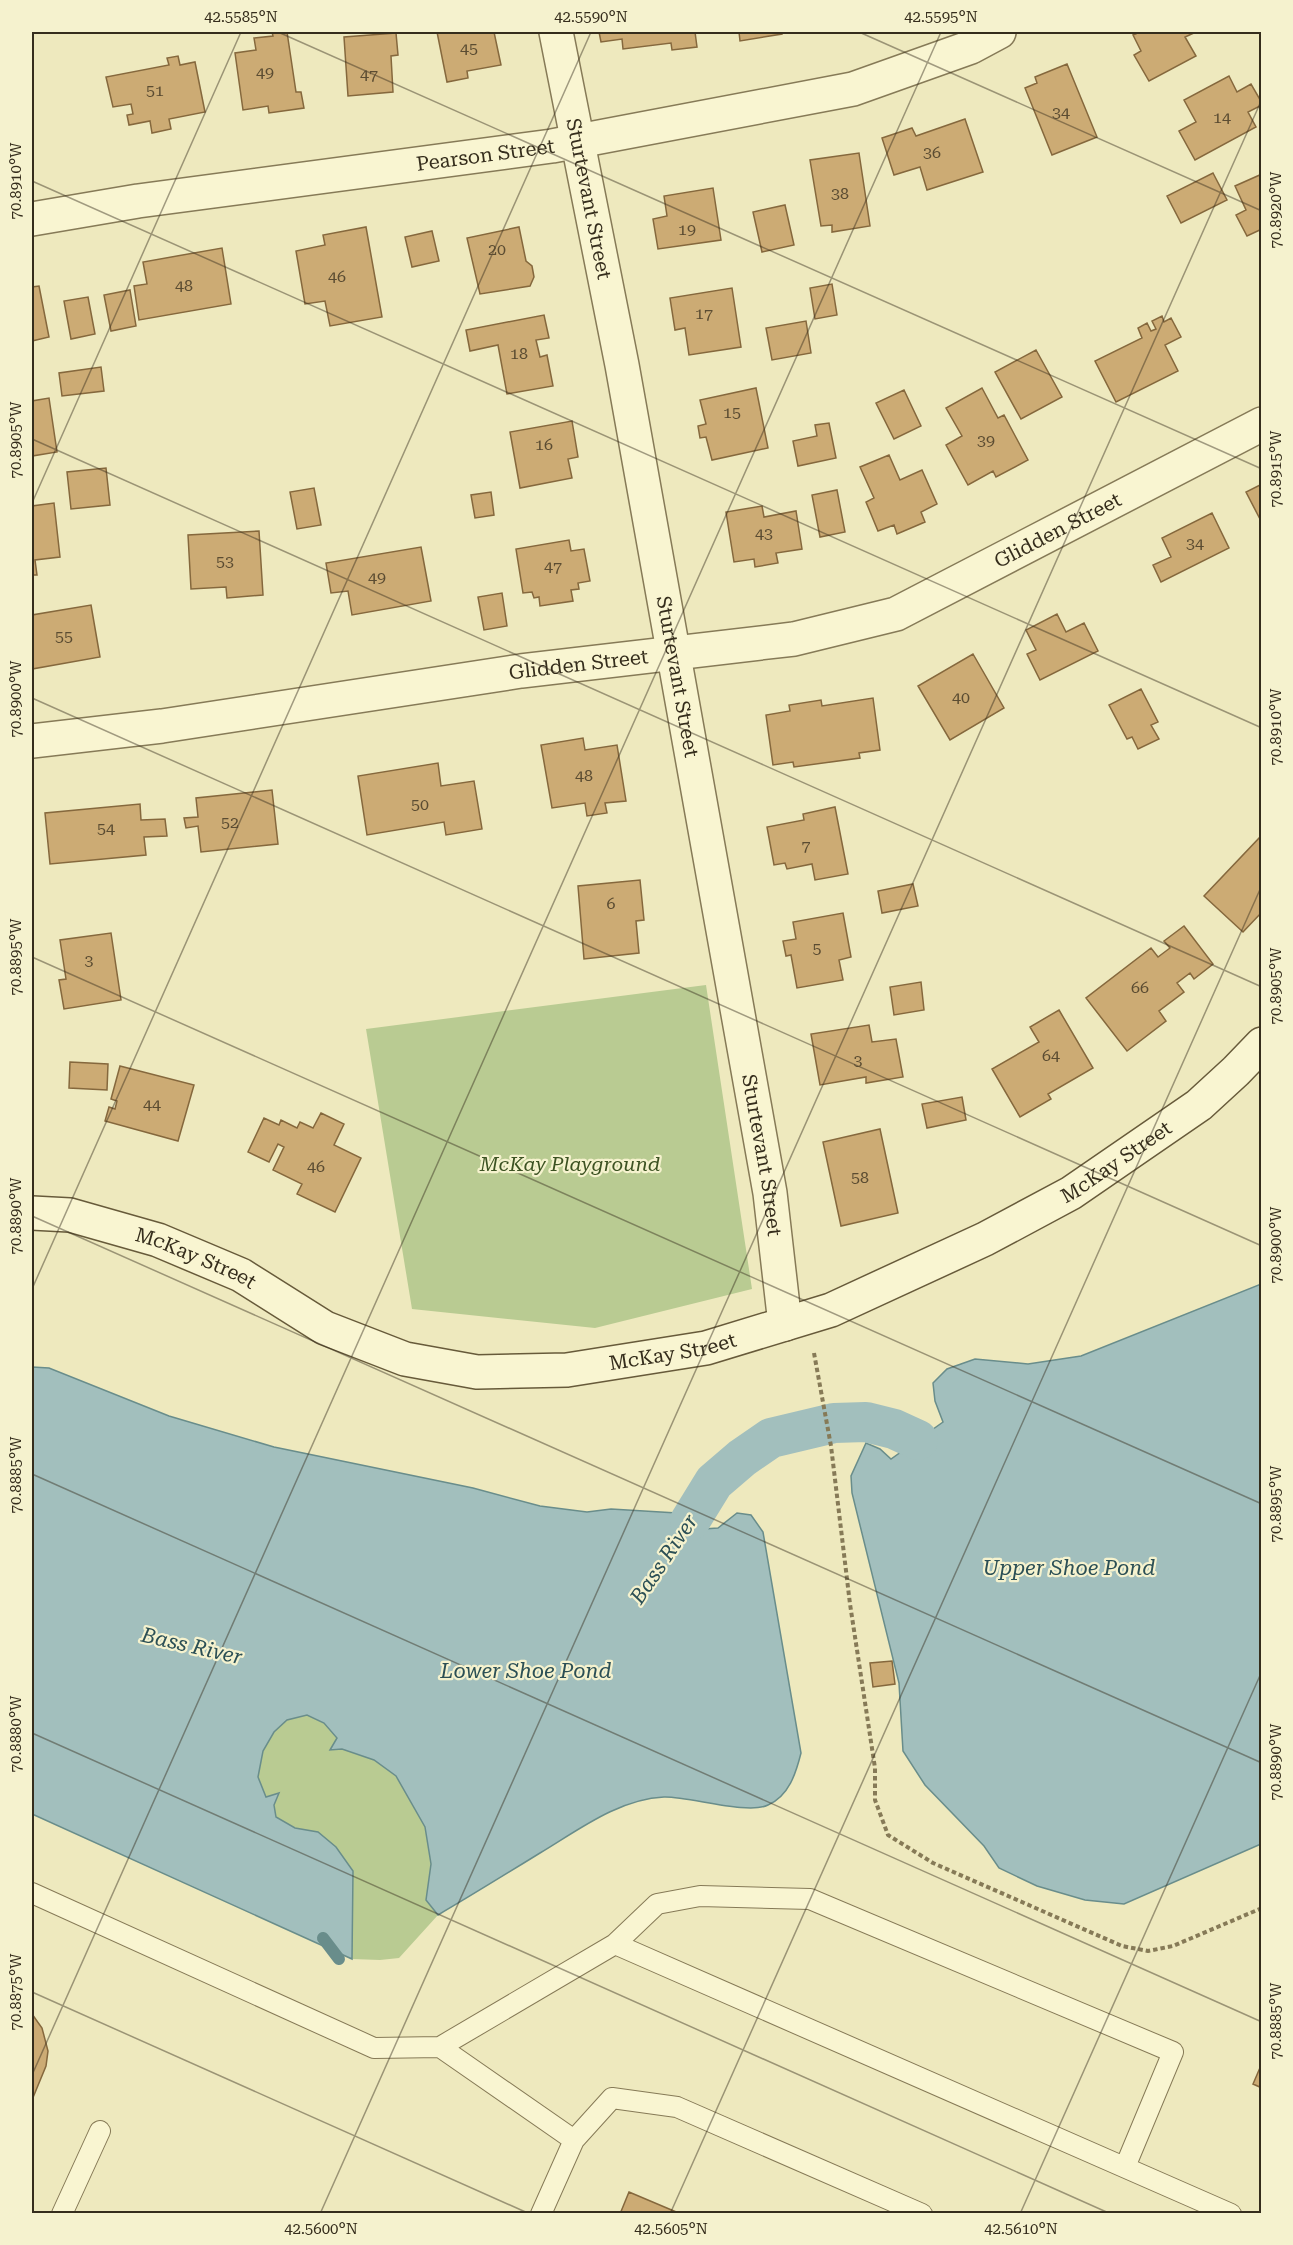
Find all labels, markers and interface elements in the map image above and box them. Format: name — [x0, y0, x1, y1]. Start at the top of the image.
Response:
text: 42.5585°N — [204, 8, 278, 26]
text: 42.5590°N — [554, 8, 628, 26]
text: 42.5595°N — [904, 8, 978, 26]
house number: 45 — [460, 39, 478, 58]
house number: 49 — [256, 63, 274, 82]
house number: 47 — [360, 65, 378, 84]
house number: 51 — [146, 81, 164, 100]
house number: 34 — [1052, 103, 1070, 122]
house number: 14 — [1213, 108, 1231, 127]
street label: Sturtevant Street — [561, 116, 617, 282]
street label: Pearson Street — [415, 134, 557, 176]
text: 70.8910°W — [7, 142, 25, 219]
house number: 36 — [923, 143, 941, 162]
text: 70.8920°W — [1267, 171, 1285, 248]
house number: 38 — [831, 184, 849, 203]
house number: 19 — [678, 220, 696, 239]
house number: 20 — [488, 240, 506, 259]
house number: 46 — [328, 267, 346, 286]
house number: 48 — [175, 276, 193, 295]
house number: 17 — [695, 304, 713, 323]
house number: 18 — [510, 344, 528, 363]
text: 70.8905°W — [7, 401, 25, 478]
house number: 15 — [723, 403, 741, 422]
text: 70.8915°W — [1267, 430, 1285, 507]
house number: 39 — [977, 431, 995, 450]
house number: 16 — [535, 435, 553, 454]
street label: Glidden Street — [990, 487, 1126, 573]
house number: 43 — [755, 524, 773, 543]
house number: 34 — [1186, 534, 1204, 553]
house number: 53 — [216, 552, 234, 571]
house number: 47 — [544, 557, 562, 576]
house number: 49 — [368, 568, 386, 587]
street label: Sturtevant Street — [651, 594, 704, 760]
house number: 55 — [55, 627, 73, 646]
street label: Glidden Street — [507, 644, 650, 685]
text: 70.8900°W — [7, 660, 25, 737]
house number: 40 — [952, 688, 970, 707]
text: 70.8910°W — [1267, 688, 1285, 765]
house number: 48 — [575, 766, 593, 785]
house number: 50 — [411, 795, 429, 814]
house number: 52 — [221, 813, 239, 832]
house number: 54 — [97, 819, 115, 838]
house number: 7 — [802, 836, 811, 855]
house number: 6 — [607, 894, 616, 913]
text: 70.8895°W — [7, 918, 25, 995]
house number: 5 — [813, 939, 822, 958]
text: 70.8905°W — [1267, 947, 1285, 1024]
house number: 3 — [85, 951, 94, 970]
house number: 66 — [1131, 978, 1149, 997]
house number: 64 — [1042, 1046, 1060, 1065]
house number: 3 — [854, 1051, 863, 1070]
street label: Sturtevant Street — [737, 1072, 787, 1238]
house number: 44 — [143, 1095, 161, 1114]
street label: McKay Street — [1057, 1115, 1176, 1208]
park label: McKay Playground — [479, 1152, 660, 1176]
house number: 46 — [307, 1157, 325, 1176]
house number: 58 — [851, 1168, 869, 1187]
text: 70.8890°W — [7, 1177, 25, 1254]
text: 70.8900°W — [1267, 1206, 1285, 1283]
street label: McKay Street — [133, 1222, 261, 1294]
street label: McKay Street — [607, 1327, 740, 1375]
text: 70.8885°W — [7, 1436, 25, 1513]
text: 70.8895°W — [1267, 1465, 1285, 1542]
water label: Bass River — [625, 1510, 703, 1609]
water label: Upper Shoe Pond — [983, 1556, 1155, 1580]
water label: Bass River — [138, 1623, 245, 1669]
water label: Lower Shoe Pond — [439, 1659, 612, 1683]
text: 70.8880°W — [7, 1695, 25, 1772]
text: 70.8890°W — [1267, 1723, 1285, 1800]
text: 70.8875°W — [7, 1953, 25, 2030]
text: 70.8885°W — [1267, 1982, 1285, 2059]
text: 42.5600°N — [284, 2220, 358, 2238]
text: 42.5605°N — [634, 2220, 708, 2238]
text: 42.5610°N — [984, 2220, 1058, 2238]

